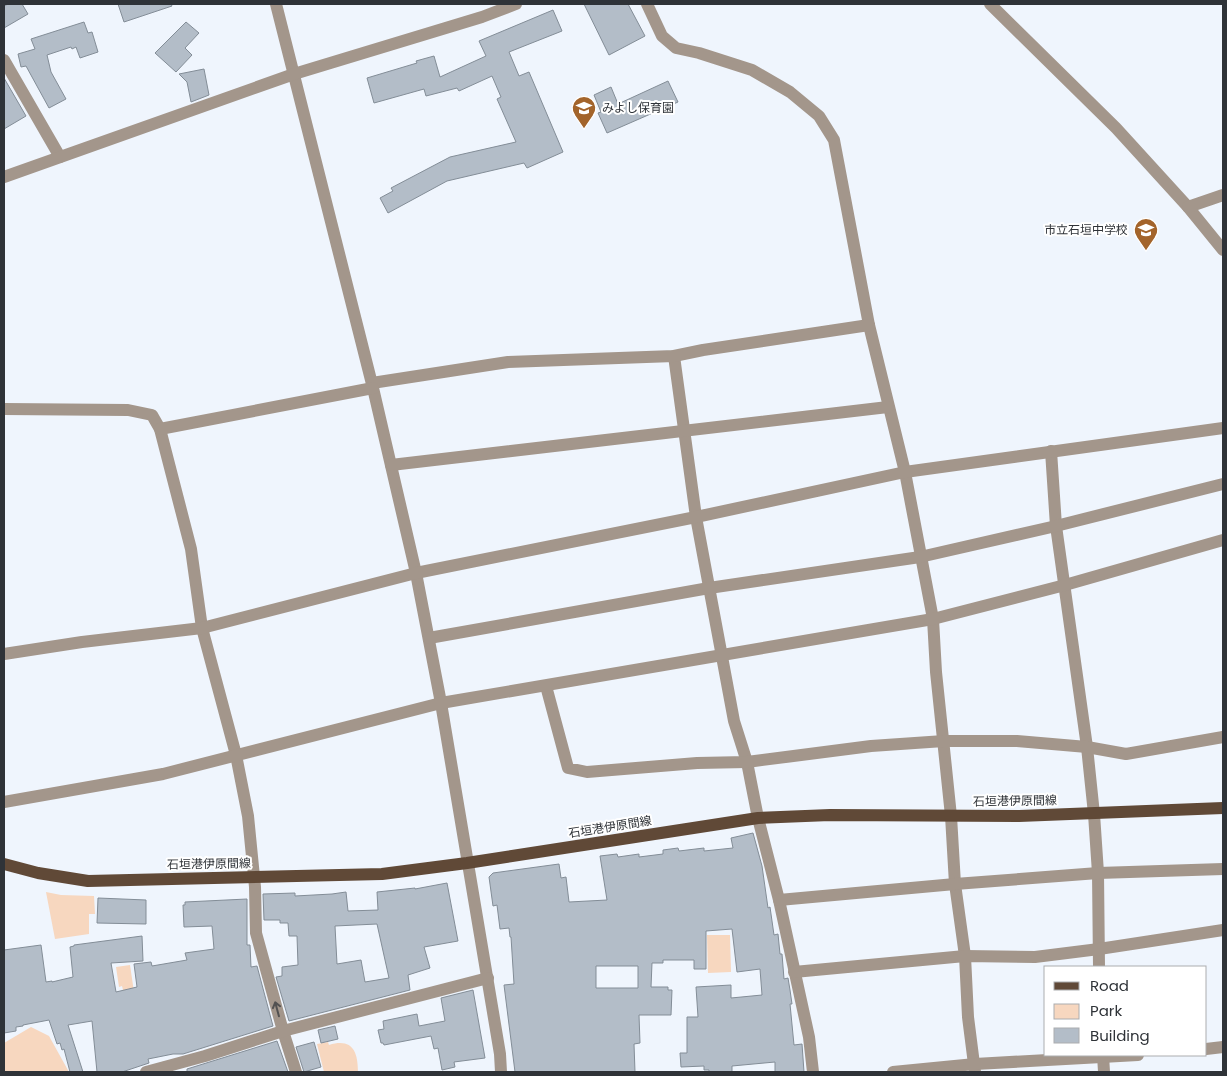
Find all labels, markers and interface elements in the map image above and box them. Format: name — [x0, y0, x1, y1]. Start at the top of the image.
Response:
school or university icon: みよし保育園 — [571, 95, 597, 129]
place label: みよし保育園 — [602, 99, 674, 116]
school or university icon: 市立石垣中学校 — [1133, 217, 1159, 251]
place label: 市立石垣中学校 — [1044, 221, 1128, 238]
street label: 石垣港伊原間線 — [973, 791, 1057, 810]
street label: 石垣港伊原間線 — [567, 812, 653, 841]
street label: 石垣港伊原間線 — [167, 854, 251, 873]
legend — [1044, 966, 1207, 1056]
text: Road — [1090, 975, 1129, 996]
text: Park — [1090, 1000, 1122, 1021]
one-way arrow — [272, 1001, 281, 1017]
text: Building — [1090, 1025, 1150, 1046]

